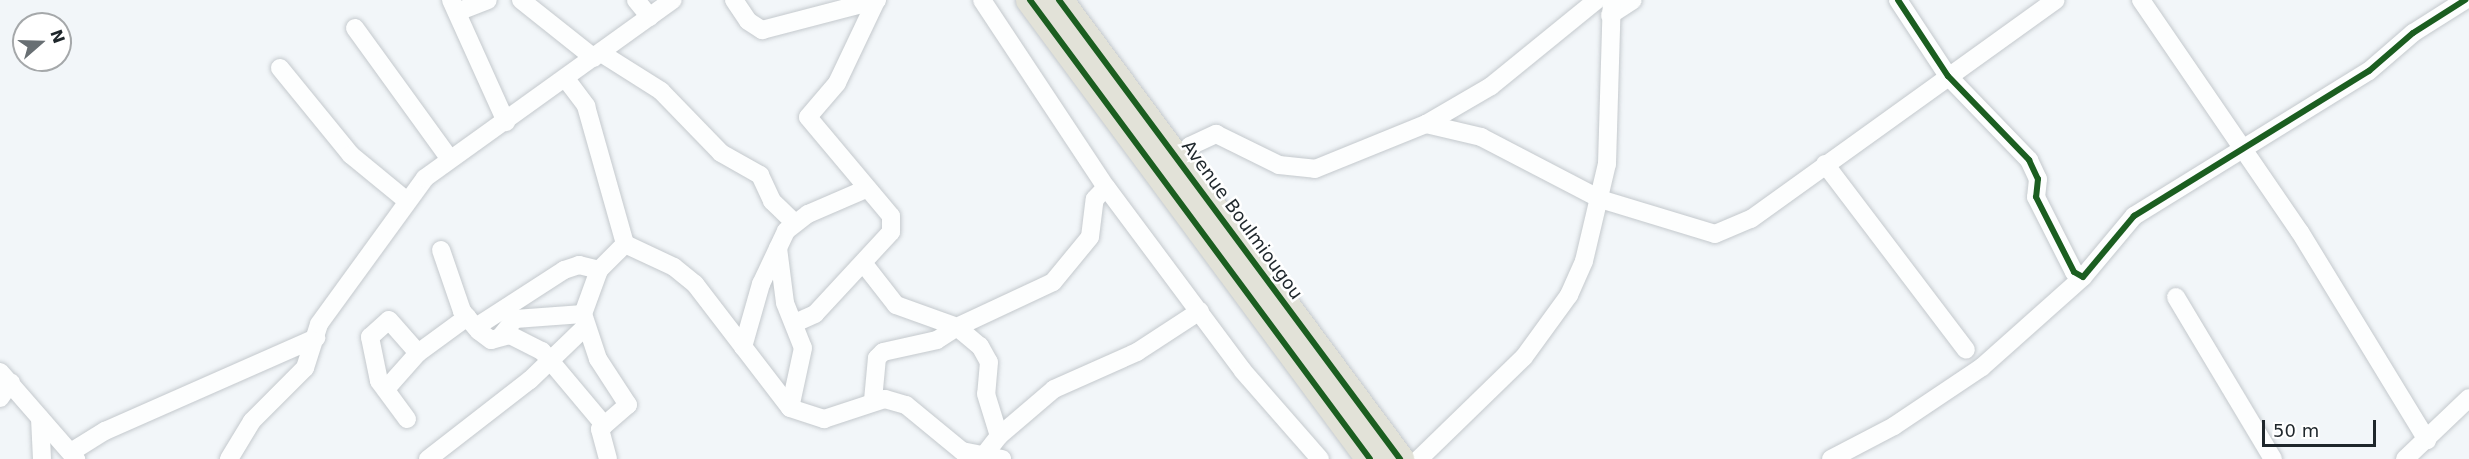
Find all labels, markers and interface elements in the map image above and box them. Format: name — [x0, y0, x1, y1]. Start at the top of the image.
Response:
north arrow — [12, 12, 72, 72]
text: N — [46, 27, 69, 46]
street label: Avenue Boulmiougou — [1177, 136, 1307, 304]
scale bar — [2265, 408, 2379, 446]
text: 50 m — [2273, 420, 2319, 441]

